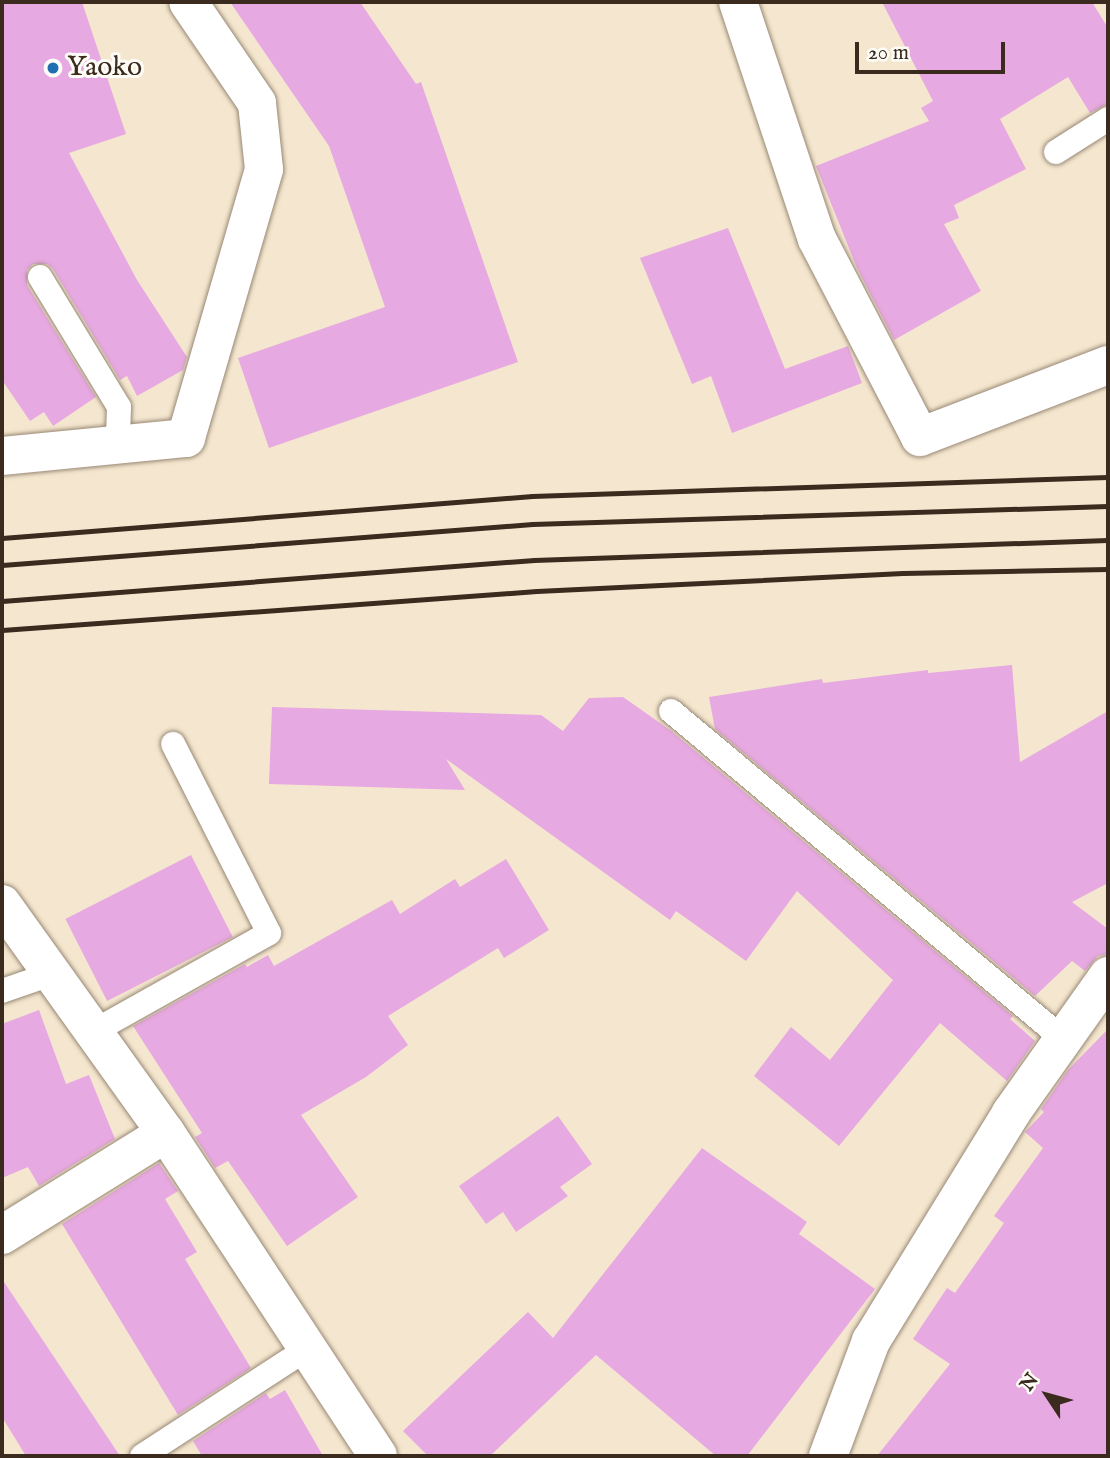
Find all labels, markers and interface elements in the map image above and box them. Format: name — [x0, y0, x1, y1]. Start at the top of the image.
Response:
scale bar — [858, 28, 1009, 72]
text: 20 m — [868, 40, 909, 67]
place label: Yaoko — [67, 51, 142, 85]
marker: Yaoko — [45, 60, 61, 76]
north arrow — [1012, 1360, 1082, 1430]
text: N — [1015, 1369, 1045, 1396]

